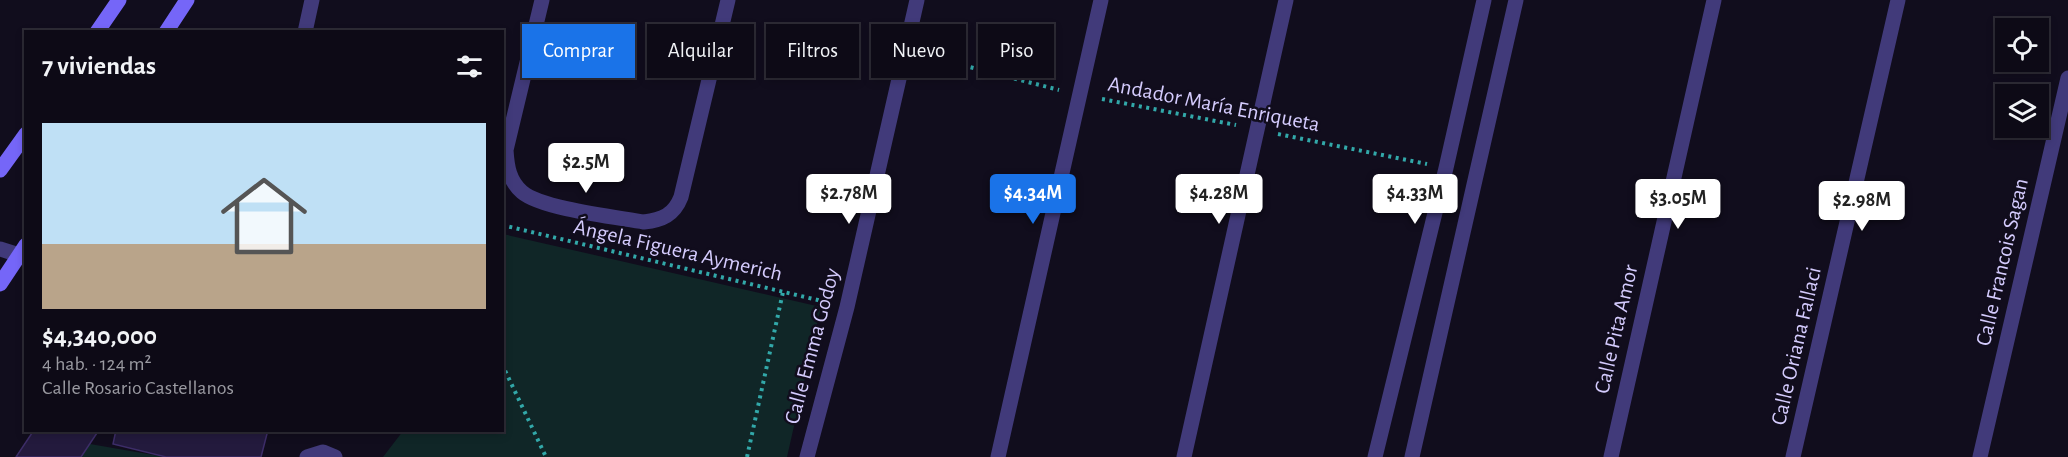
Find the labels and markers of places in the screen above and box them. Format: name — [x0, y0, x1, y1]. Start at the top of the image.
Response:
pin: $2.5M — [544, 143, 628, 194]
pin: $2.78M — [800, 174, 898, 225]
pin: $4.34M — [984, 174, 1082, 225]
pin: $4.28M — [1170, 174, 1268, 225]
pin: $4.33M — [1366, 174, 1464, 225]
pin: $3.05M — [1629, 179, 1727, 230]
pin: $2.98M — [1813, 181, 1911, 232]

